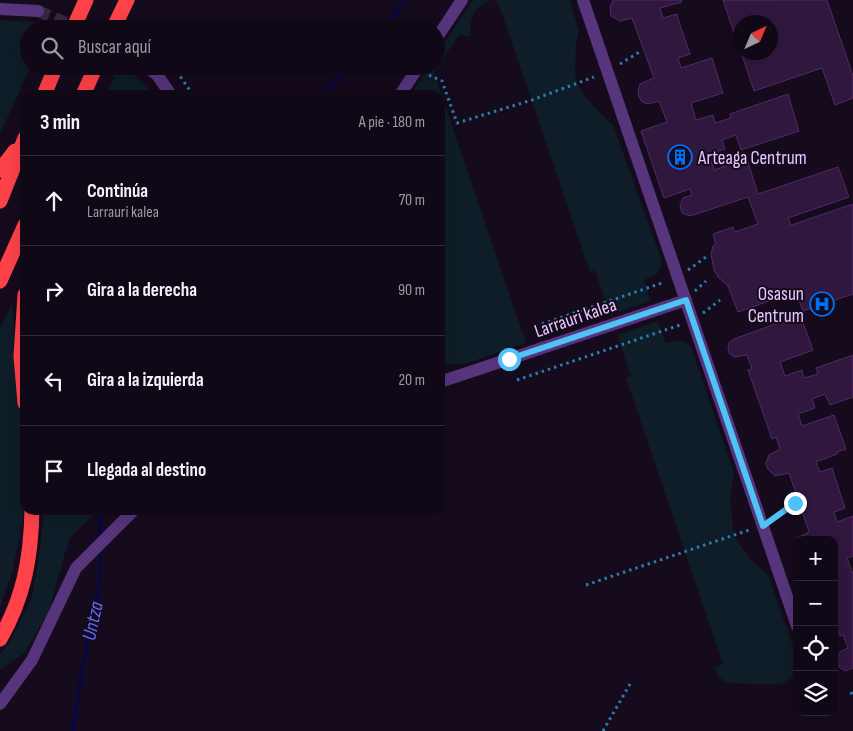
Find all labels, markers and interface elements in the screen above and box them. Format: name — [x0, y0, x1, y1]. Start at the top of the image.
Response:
north arrow — [733, 15, 778, 60]
search box — [20, 20, 445, 75]
icon: search — [38, 34, 66, 62]
text: Buscar aquí — [78, 36, 151, 59]
text: 3 min — [40, 110, 80, 135]
text: A pie · 180 m — [359, 113, 425, 132]
building icon: Arteaga Centrum — [667, 144, 693, 170]
place label: Arteaga Centrum — [697, 147, 807, 170]
text: Continúa — [87, 180, 148, 203]
icon: ahead — [40, 187, 68, 215]
text: 70 m — [399, 191, 425, 210]
text: Larrauri kalea — [87, 203, 159, 222]
icon: right — [40, 277, 68, 305]
text: Gira a la derecha — [87, 279, 197, 302]
text: 90 m — [398, 281, 425, 300]
place label: Osasun Centrum — [748, 283, 804, 328]
hospital icon: Osasun Centrum — [809, 291, 835, 317]
street label: Larrauri kalea — [531, 294, 620, 343]
route start — [498, 348, 521, 371]
icon: left — [40, 367, 68, 395]
text: Gira a la izquierda — [87, 369, 204, 392]
text: 20 m — [398, 371, 425, 390]
icon: arrive — [40, 457, 68, 485]
text: Llegada al destino — [87, 459, 206, 482]
route end — [784, 492, 807, 515]
map controls — [793, 536, 838, 716]
button: + — [793, 536, 838, 581]
button: − — [793, 581, 838, 626]
water label: Untza — [77, 600, 109, 643]
button: locate — [793, 626, 838, 671]
button: layers — [793, 671, 838, 716]

